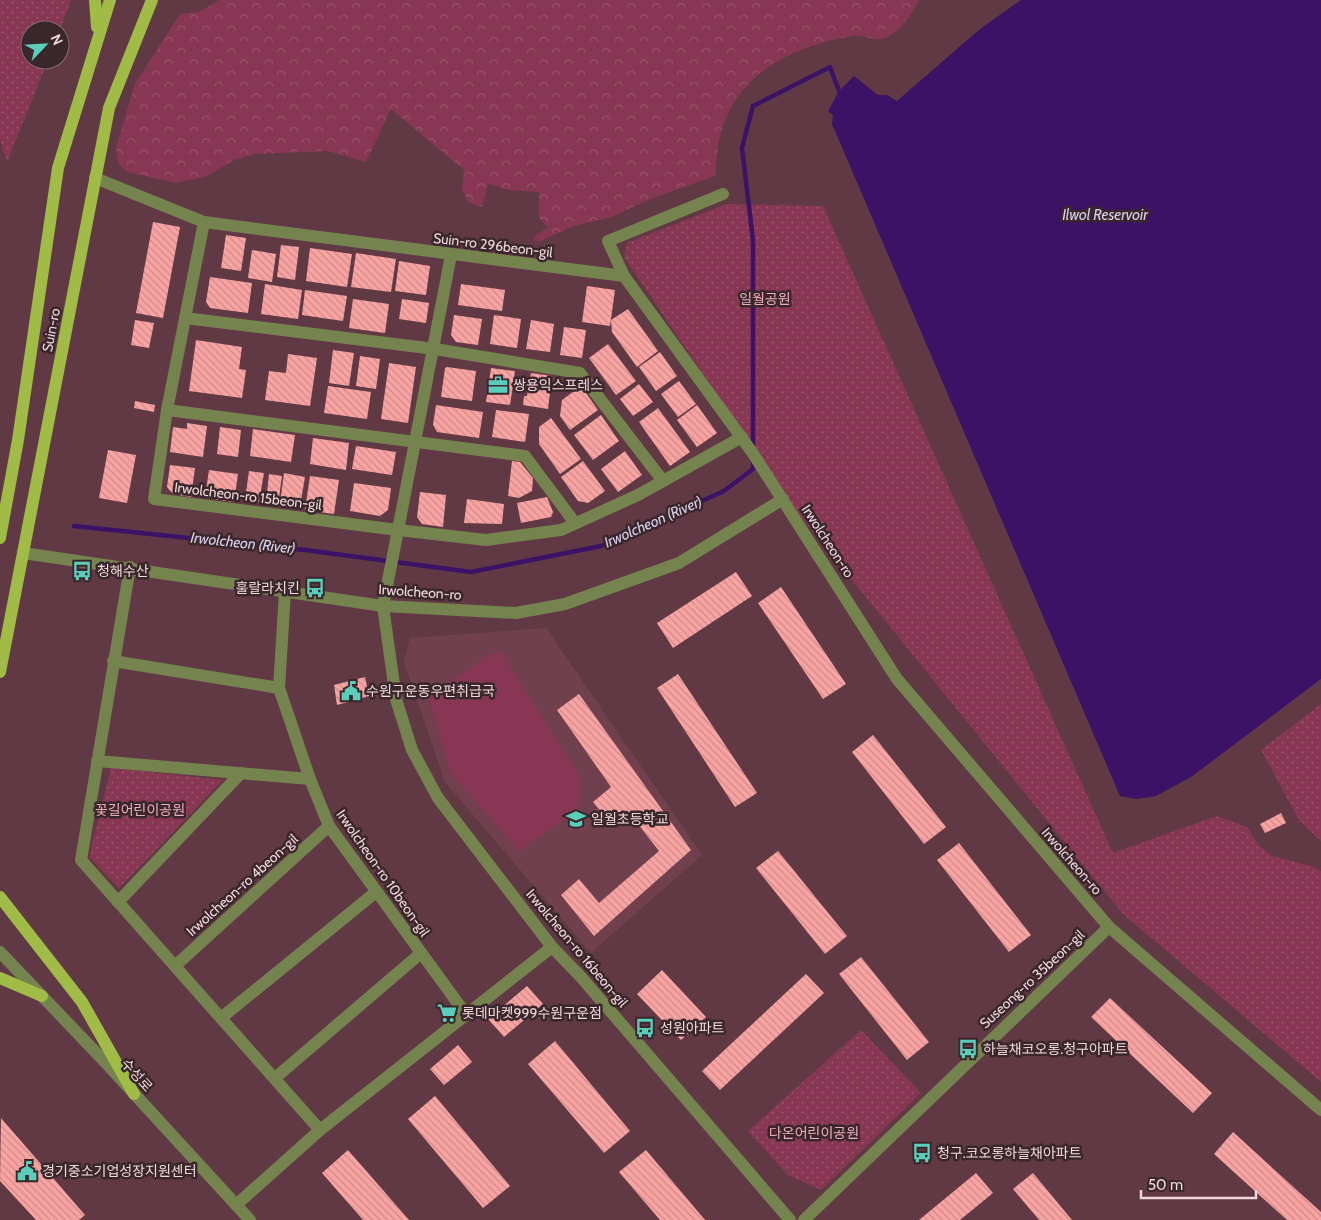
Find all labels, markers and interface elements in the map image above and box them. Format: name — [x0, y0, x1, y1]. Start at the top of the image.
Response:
north arrow — [20, 20, 70, 70]
text: N — [47, 31, 67, 48]
water label: Ilwol Reservoir — [1062, 206, 1149, 224]
street label: Suin-ro 296beon-gil — [432, 229, 555, 261]
park label: 일월공원 — [739, 290, 791, 308]
street label: Suin-ro — [38, 306, 64, 353]
office icon: 쌍용익스프레스 — [487, 374, 509, 396]
place label: 쌍용익스프레스 — [513, 376, 603, 394]
street label: Irwolcheon-ro 15beon-gil — [173, 478, 324, 514]
water label: Irwolcheon (River) — [601, 492, 705, 552]
street label: Irwolcheon-ro — [798, 501, 858, 581]
water label: Irwolcheon (River) — [190, 529, 296, 557]
bus stop icon: 청해수산 — [71, 560, 93, 582]
place label: 청해수산 — [97, 562, 149, 580]
bus stop icon: 훌랄라치킨 — [304, 577, 326, 599]
place label: 훌랄라치킨 — [236, 579, 300, 597]
street label: Irwolcheon-ro — [378, 580, 463, 604]
public building icon: 수원구운동우편취급국 — [340, 680, 362, 702]
place label: 수원구운동우편취급국 — [366, 682, 495, 700]
park label: 꽃길어린이공원 — [95, 801, 185, 819]
street label: Irwolcheon-ro 10beon-gil — [332, 806, 434, 940]
school or university icon: 일월초등학교 — [565, 808, 587, 830]
place label: 일월초등학교 — [591, 810, 668, 828]
street label: Irwolcheon-ro — [1038, 824, 1106, 899]
street label: Irwolcheon-ro 4beon-gil — [182, 829, 302, 940]
street label: Irwolcheon-ro 16beon-gil — [522, 885, 632, 1011]
street label: Suseong-ro 35beon-gil — [976, 925, 1089, 1032]
supermarket icon: 롯데마켓999수원구운점 — [436, 1002, 458, 1024]
place label: 롯데마켓999수원구운점 — [462, 1004, 602, 1022]
bus stop icon: 성원아파트 — [634, 1017, 656, 1039]
place label: 성원아파트 — [660, 1019, 725, 1037]
bus stop icon: 하늘채코오롱.청구아파트 — [957, 1038, 979, 1060]
place label: 하늘채코오롱.청구아파트 — [983, 1040, 1128, 1058]
street label: 수성로 — [117, 1055, 157, 1095]
park label: 다온어린이공원 — [769, 1124, 859, 1142]
bus stop icon: 청구.코오롱하늘채아파트 — [911, 1142, 933, 1164]
place label: 청구.코오롱하늘채아파트 — [937, 1144, 1082, 1162]
public building icon: 경기중소기업성장지원센터 — [16, 1160, 38, 1182]
place label: 경기중소기업성장지원센터 — [42, 1162, 197, 1180]
scale bar — [1141, 1168, 1256, 1200]
text: 50 m — [1148, 1176, 1183, 1194]

